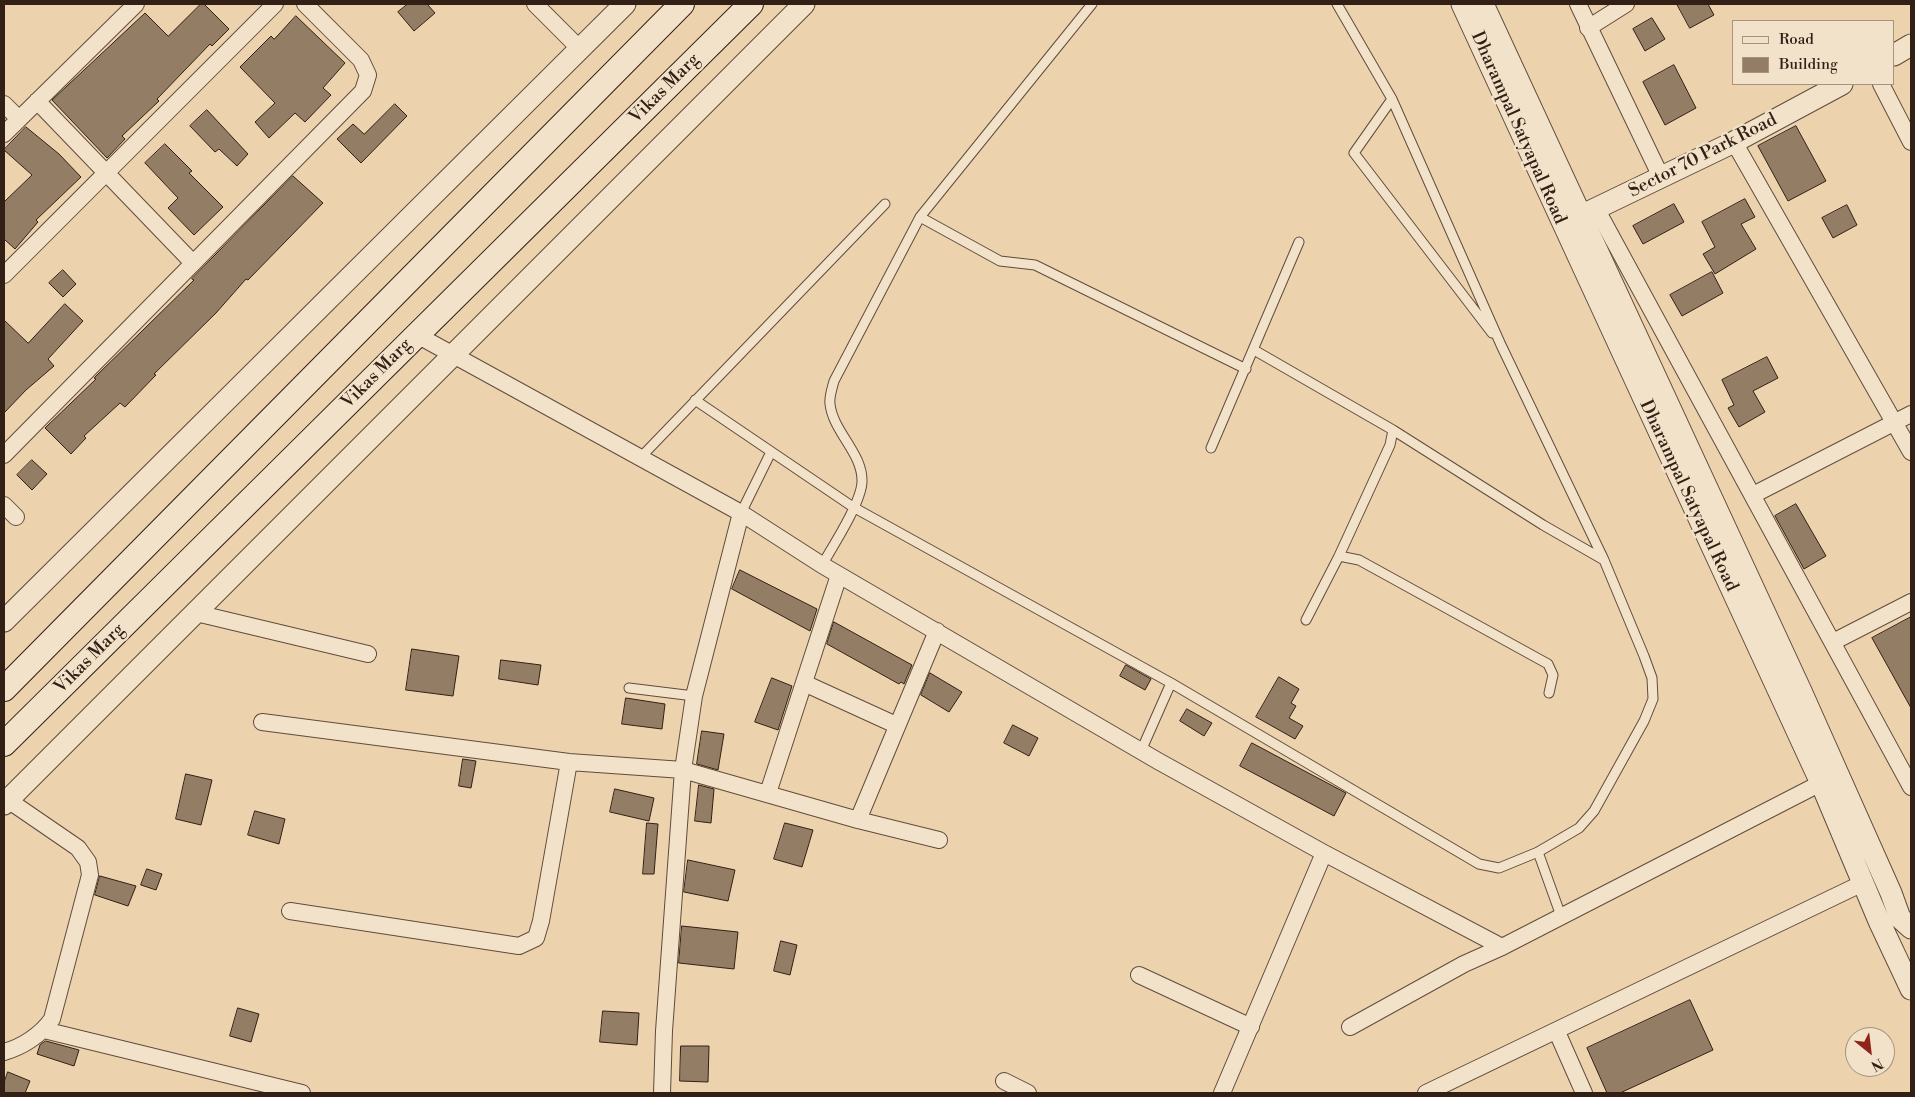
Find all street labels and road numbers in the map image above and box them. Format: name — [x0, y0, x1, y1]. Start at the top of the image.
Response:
street label: Dharampal Satyapal Road — [1466, 28, 1570, 228]
street label: Vikas Marg — [625, 49, 705, 129]
street label: Sector 70 Park Road — [1625, 109, 1781, 203]
street label: Vikas Marg — [337, 334, 417, 414]
street label: Dharampal Satyapal Road — [1634, 397, 1742, 595]
street label: Vikas Marg — [50, 619, 130, 699]

